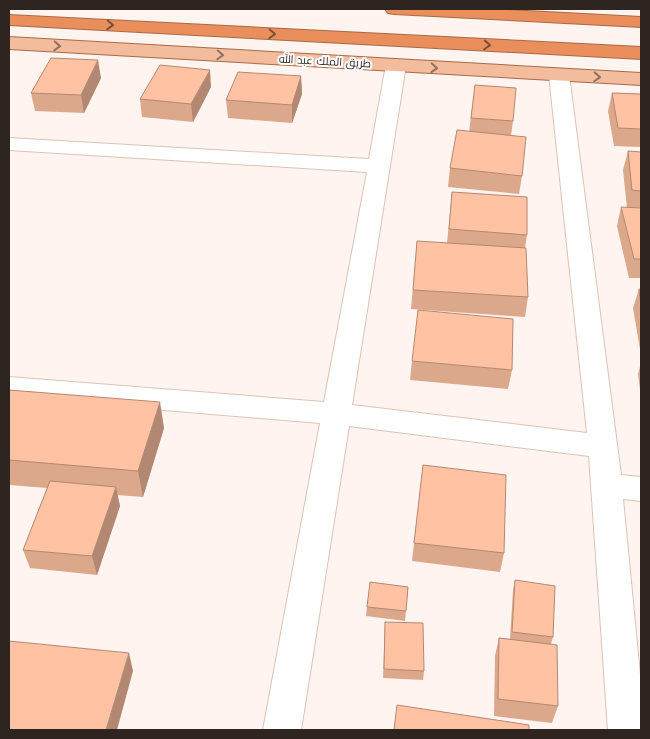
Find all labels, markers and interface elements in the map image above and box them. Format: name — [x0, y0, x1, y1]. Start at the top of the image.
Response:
one-way arrow — [106, 20, 114, 30]
one-way arrow — [268, 28, 276, 39]
one-way arrow — [54, 40, 62, 51]
one-way arrow — [483, 40, 491, 51]
one-way arrow — [216, 50, 224, 61]
street label: طريق الملك عبد الله — [279, 51, 372, 70]
one-way arrow — [431, 62, 439, 73]
one-way arrow — [593, 71, 601, 82]

